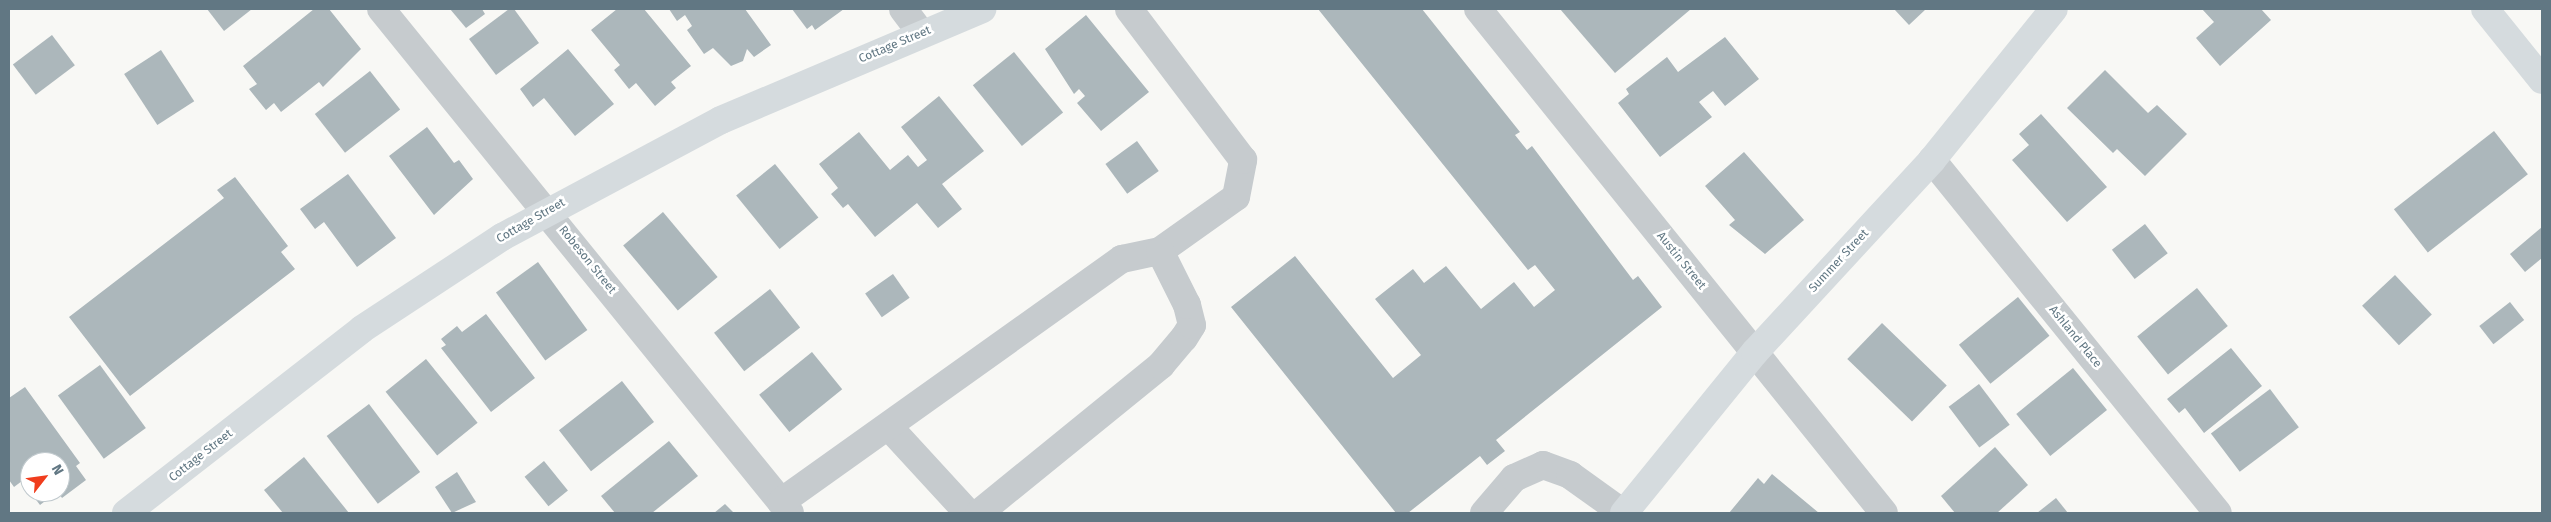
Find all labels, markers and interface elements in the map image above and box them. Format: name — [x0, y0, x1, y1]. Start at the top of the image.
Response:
street label: Cottage Street — [857, 23, 933, 67]
street label: Cottage Street — [494, 196, 568, 246]
street label: Robeson Street — [555, 223, 619, 297]
street label: Summer Street — [1806, 226, 1872, 296]
street label: Austin Street — [1653, 229, 1709, 293]
street label: Ashland Place — [2046, 303, 2104, 371]
street label: Cottage Street — [166, 427, 236, 485]
north arrow — [20, 452, 70, 502]
text: N — [48, 461, 67, 478]

